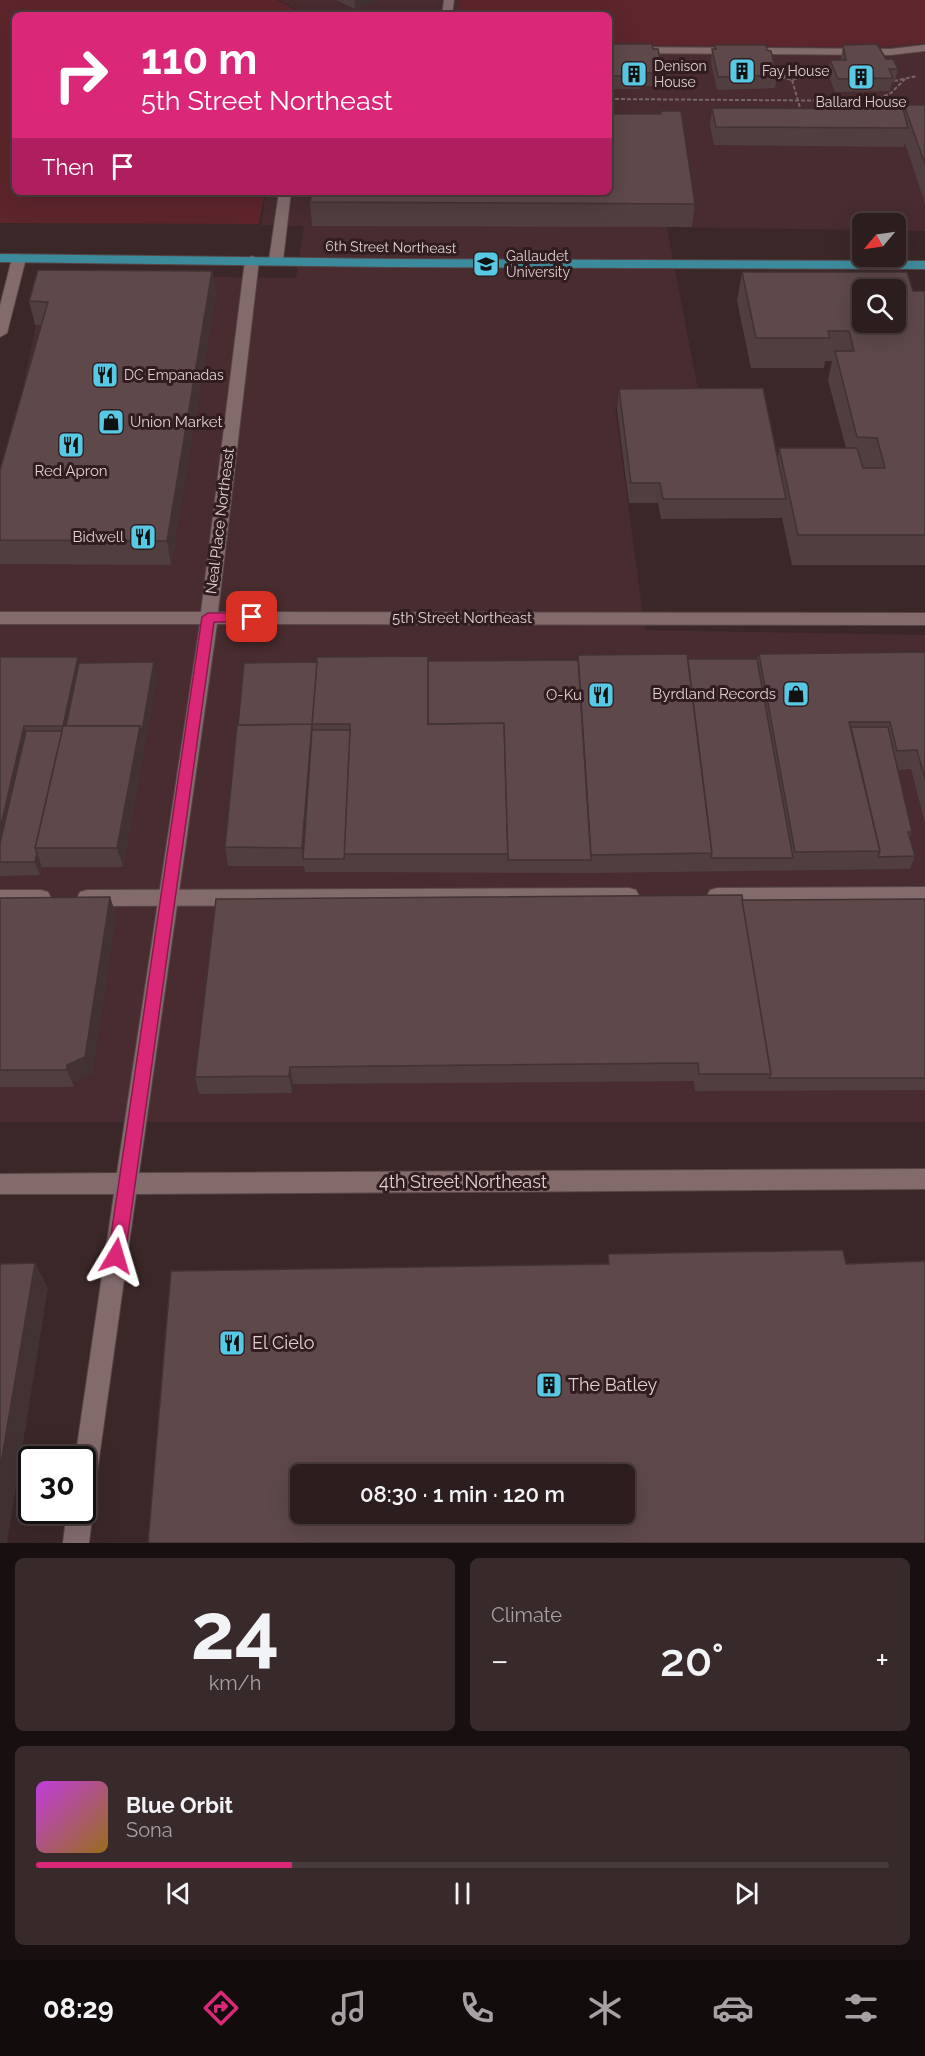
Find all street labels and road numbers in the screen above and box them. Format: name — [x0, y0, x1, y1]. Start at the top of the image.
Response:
street label: 6th Street Northeast — [325, 238, 457, 256]
street label: Neal Place Northeast — [202, 447, 238, 595]
street label: 5th Street Northeast — [392, 609, 532, 627]
street label: 4th Street Northeast — [379, 1171, 547, 1192]

